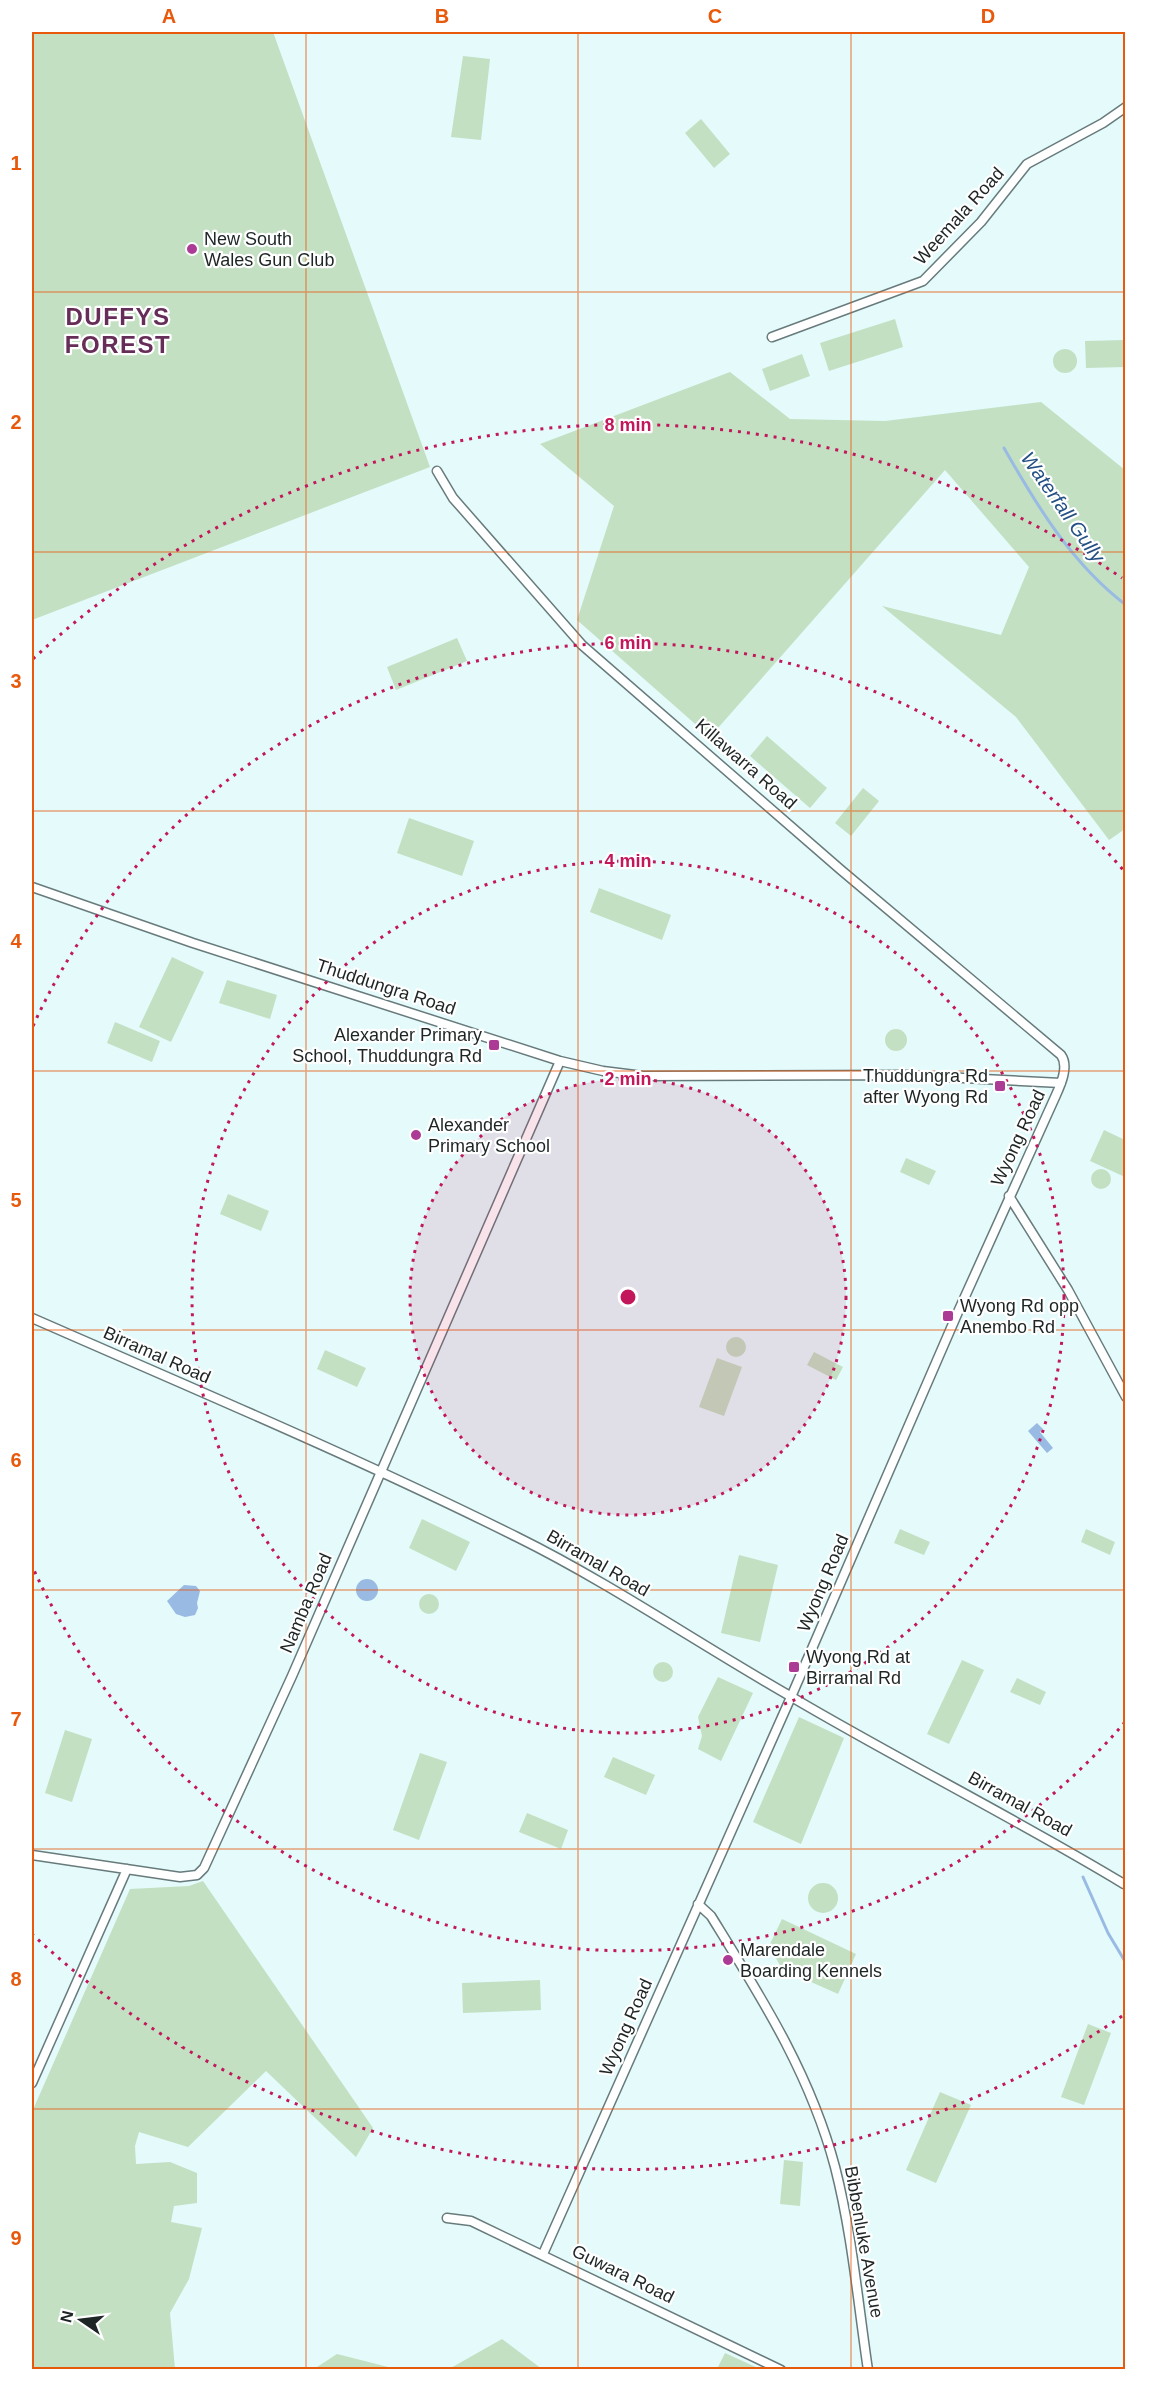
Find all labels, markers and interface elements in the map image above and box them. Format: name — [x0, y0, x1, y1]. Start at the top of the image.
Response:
text: A — [162, 5, 176, 27]
text: B — [435, 5, 449, 27]
text: C — [708, 5, 722, 27]
text: D — [981, 5, 995, 27]
text: 1 — [10, 152, 22, 174]
street label: Weemala Road — [910, 163, 1008, 269]
place label: New South Wales Gun Club — [204, 229, 334, 270]
marker: New South Wales Gun Club — [185, 242, 199, 256]
district label: DUFFYS FOREST — [65, 303, 171, 358]
text: 2 — [10, 411, 22, 433]
text: 8 min — [604, 415, 652, 435]
water label: Waterfall Gully — [1017, 448, 1110, 567]
text: 6 min — [604, 633, 652, 653]
text: 3 — [10, 670, 22, 692]
street label: Killawarra Road — [691, 715, 801, 813]
text: 4 min — [604, 851, 652, 871]
text: 4 — [10, 930, 22, 952]
street label: Thuddungra Road — [314, 955, 458, 1019]
place label: Alexander Primary School, Thuddungra Rd — [292, 1025, 482, 1066]
marker: Alexander Primary School, Thuddungra Rd — [487, 1038, 501, 1052]
place label: Thuddungra Rd after Wyong Rd — [863, 1066, 988, 1107]
text: 2 min — [604, 1069, 652, 1089]
marker: Thuddungra Rd after Wyong Rd — [993, 1079, 1007, 1093]
street label: Wyong Road — [987, 1087, 1049, 1189]
place label: Alexander Primary School — [428, 1115, 550, 1156]
marker: Alexander Primary School — [409, 1128, 423, 1142]
text: 5 — [10, 1189, 22, 1211]
centre of rings — [618, 1287, 638, 1307]
place label: Wyong Rd opp Anembo Rd — [960, 1296, 1079, 1337]
marker: Wyong Rd opp Anembo Rd — [941, 1309, 955, 1323]
street label: Birramal Road — [100, 1322, 214, 1388]
text: 6 — [10, 1449, 22, 1471]
street label: Birramal Road — [543, 1526, 653, 1600]
street label: Wyong Road — [793, 1531, 853, 1635]
street label: Namba Road — [276, 1550, 336, 1656]
place label: Wyong Rd at Birramal Rd — [806, 1647, 910, 1688]
marker: Wyong Rd at Birramal Rd — [787, 1660, 801, 1674]
text: 7 — [10, 1708, 22, 1730]
street label: Birramal Road — [965, 1767, 1075, 1841]
place label: Marendale Boarding Kennels — [740, 1940, 882, 1981]
marker: Marendale Boarding Kennels — [721, 1953, 735, 1967]
text: 8 — [10, 1968, 22, 1990]
street label: Wyong Road — [596, 1975, 656, 2079]
street label: Bibbenluke Avenue — [841, 2165, 887, 2319]
text: 9 — [10, 2227, 22, 2249]
street label: Guwara Road — [569, 2241, 677, 2307]
north arrow — [51, 2290, 111, 2350]
text: N — [57, 2309, 77, 2324]

